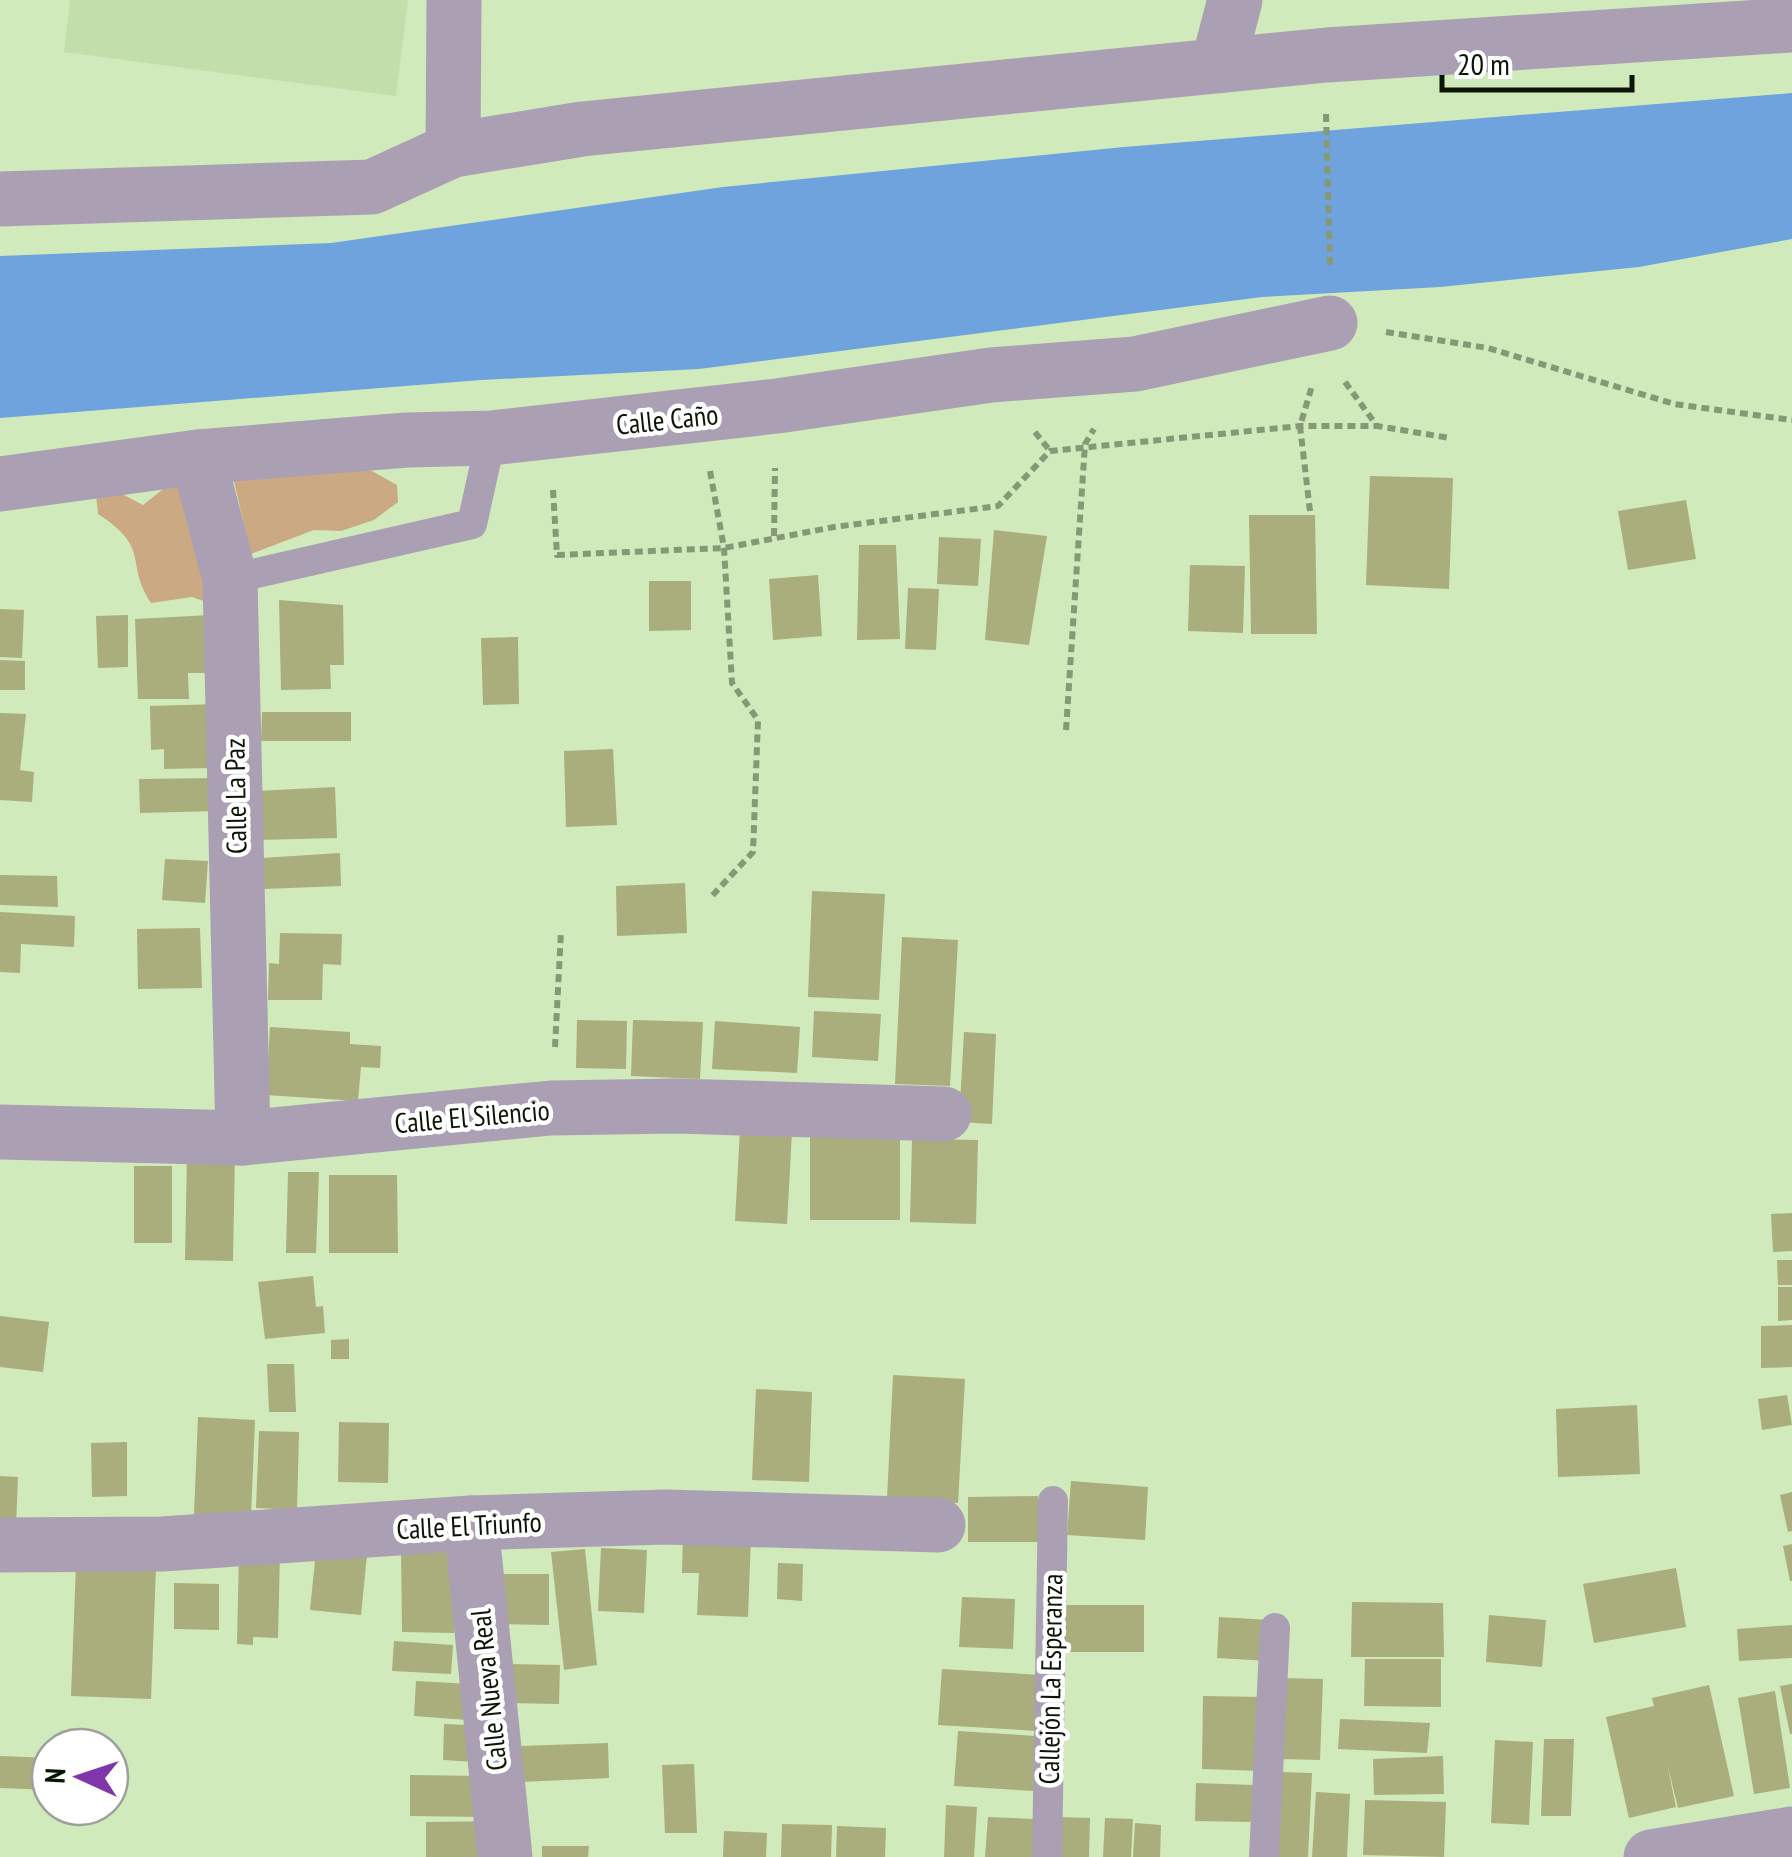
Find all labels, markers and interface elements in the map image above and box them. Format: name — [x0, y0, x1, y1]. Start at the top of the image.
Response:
scale bar — [1442, 30, 1632, 92]
text: 20 m — [1457, 44, 1510, 83]
street label: Calle Caño — [614, 395, 720, 443]
street label: Calle La Paz — [215, 738, 255, 854]
street label: Calle El Silencio — [393, 1091, 551, 1141]
street label: Calle El Triunfo — [395, 1503, 543, 1547]
street label: Callejón La Esperanza — [1030, 1573, 1070, 1785]
street label: Calle Nueva Real — [461, 1607, 515, 1773]
north arrow — [30, 1727, 130, 1827]
text: N — [36, 1767, 73, 1784]

